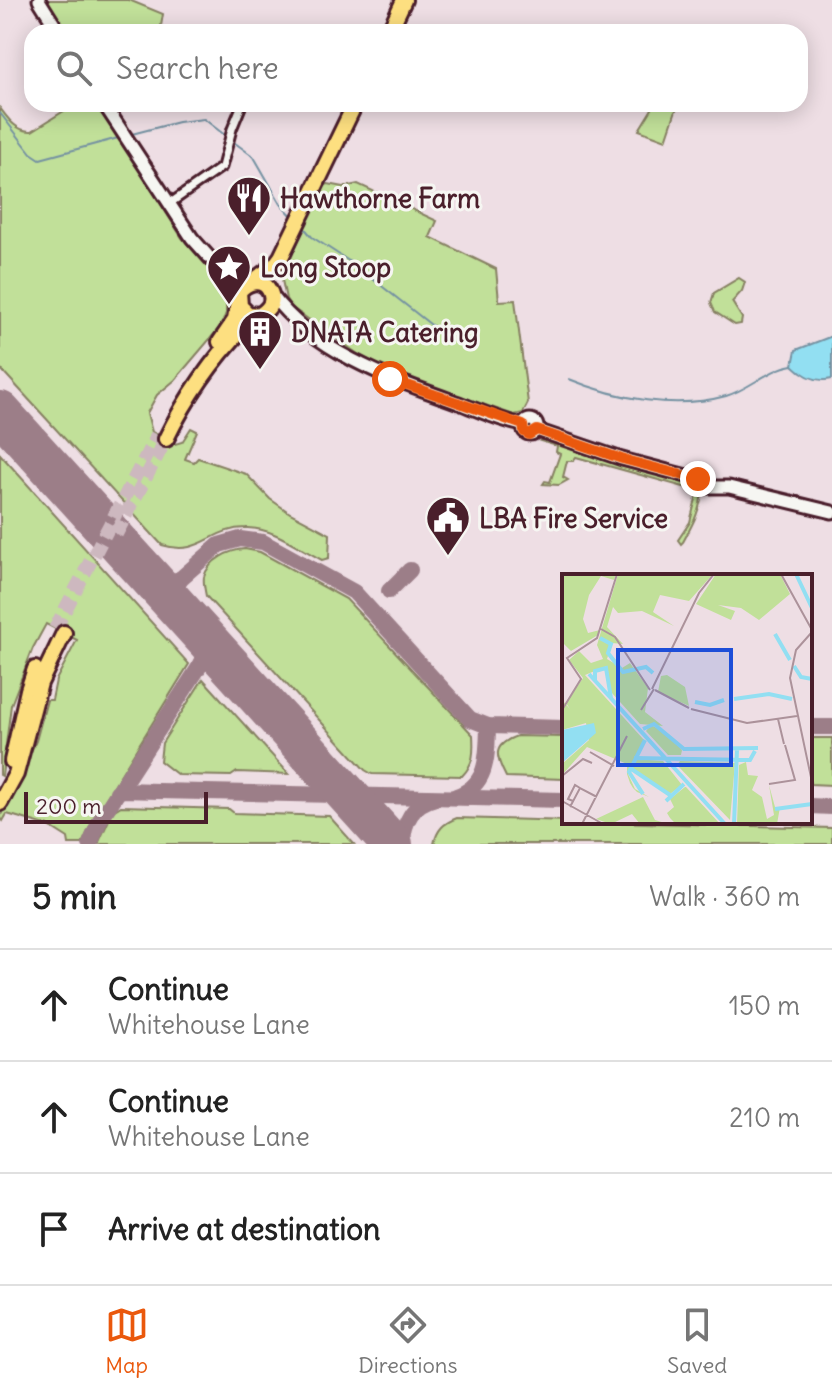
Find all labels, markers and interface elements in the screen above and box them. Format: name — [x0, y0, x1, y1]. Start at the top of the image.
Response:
search box — [24, 24, 808, 112]
icon: search — [52, 46, 96, 90]
text: Search here — [116, 49, 279, 87]
restaurant icon: Hawthorne Farm — [225, 174, 273, 237]
place label: Hawthorne Farm — [280, 182, 480, 215]
place icon: Long Stoop — [205, 243, 253, 306]
place label: Long Stoop — [260, 251, 391, 284]
building icon: DNATA Catering — [236, 308, 284, 371]
place label: DNATA Catering — [291, 316, 479, 349]
route start — [372, 361, 408, 397]
route end — [680, 461, 716, 497]
public building icon: LBA Fire Service — [424, 494, 472, 557]
place label: LBA Fire Service — [479, 502, 668, 535]
inset map — [562, 574, 812, 824]
scale bar — [24, 788, 208, 824]
text: 200 m — [36, 792, 102, 820]
text: 5 min — [32, 875, 117, 918]
text: Walk · 360 m — [649, 880, 800, 913]
text: Continue — [108, 970, 229, 1008]
icon: ahead — [32, 983, 76, 1027]
text: 150 m — [729, 989, 800, 1022]
text: Whitehouse Lane — [108, 1008, 310, 1041]
text: Continue — [108, 1082, 229, 1120]
icon: ahead — [32, 1095, 76, 1139]
text: 210 m — [729, 1101, 800, 1134]
text: Whitehouse Lane — [108, 1120, 310, 1153]
icon: arrive — [32, 1207, 76, 1251]
text: Arrive at destination — [108, 1210, 380, 1248]
tab: Map — [105, 1303, 149, 1379]
tab: Directions — [358, 1303, 458, 1379]
tab: Saved — [667, 1303, 727, 1379]

